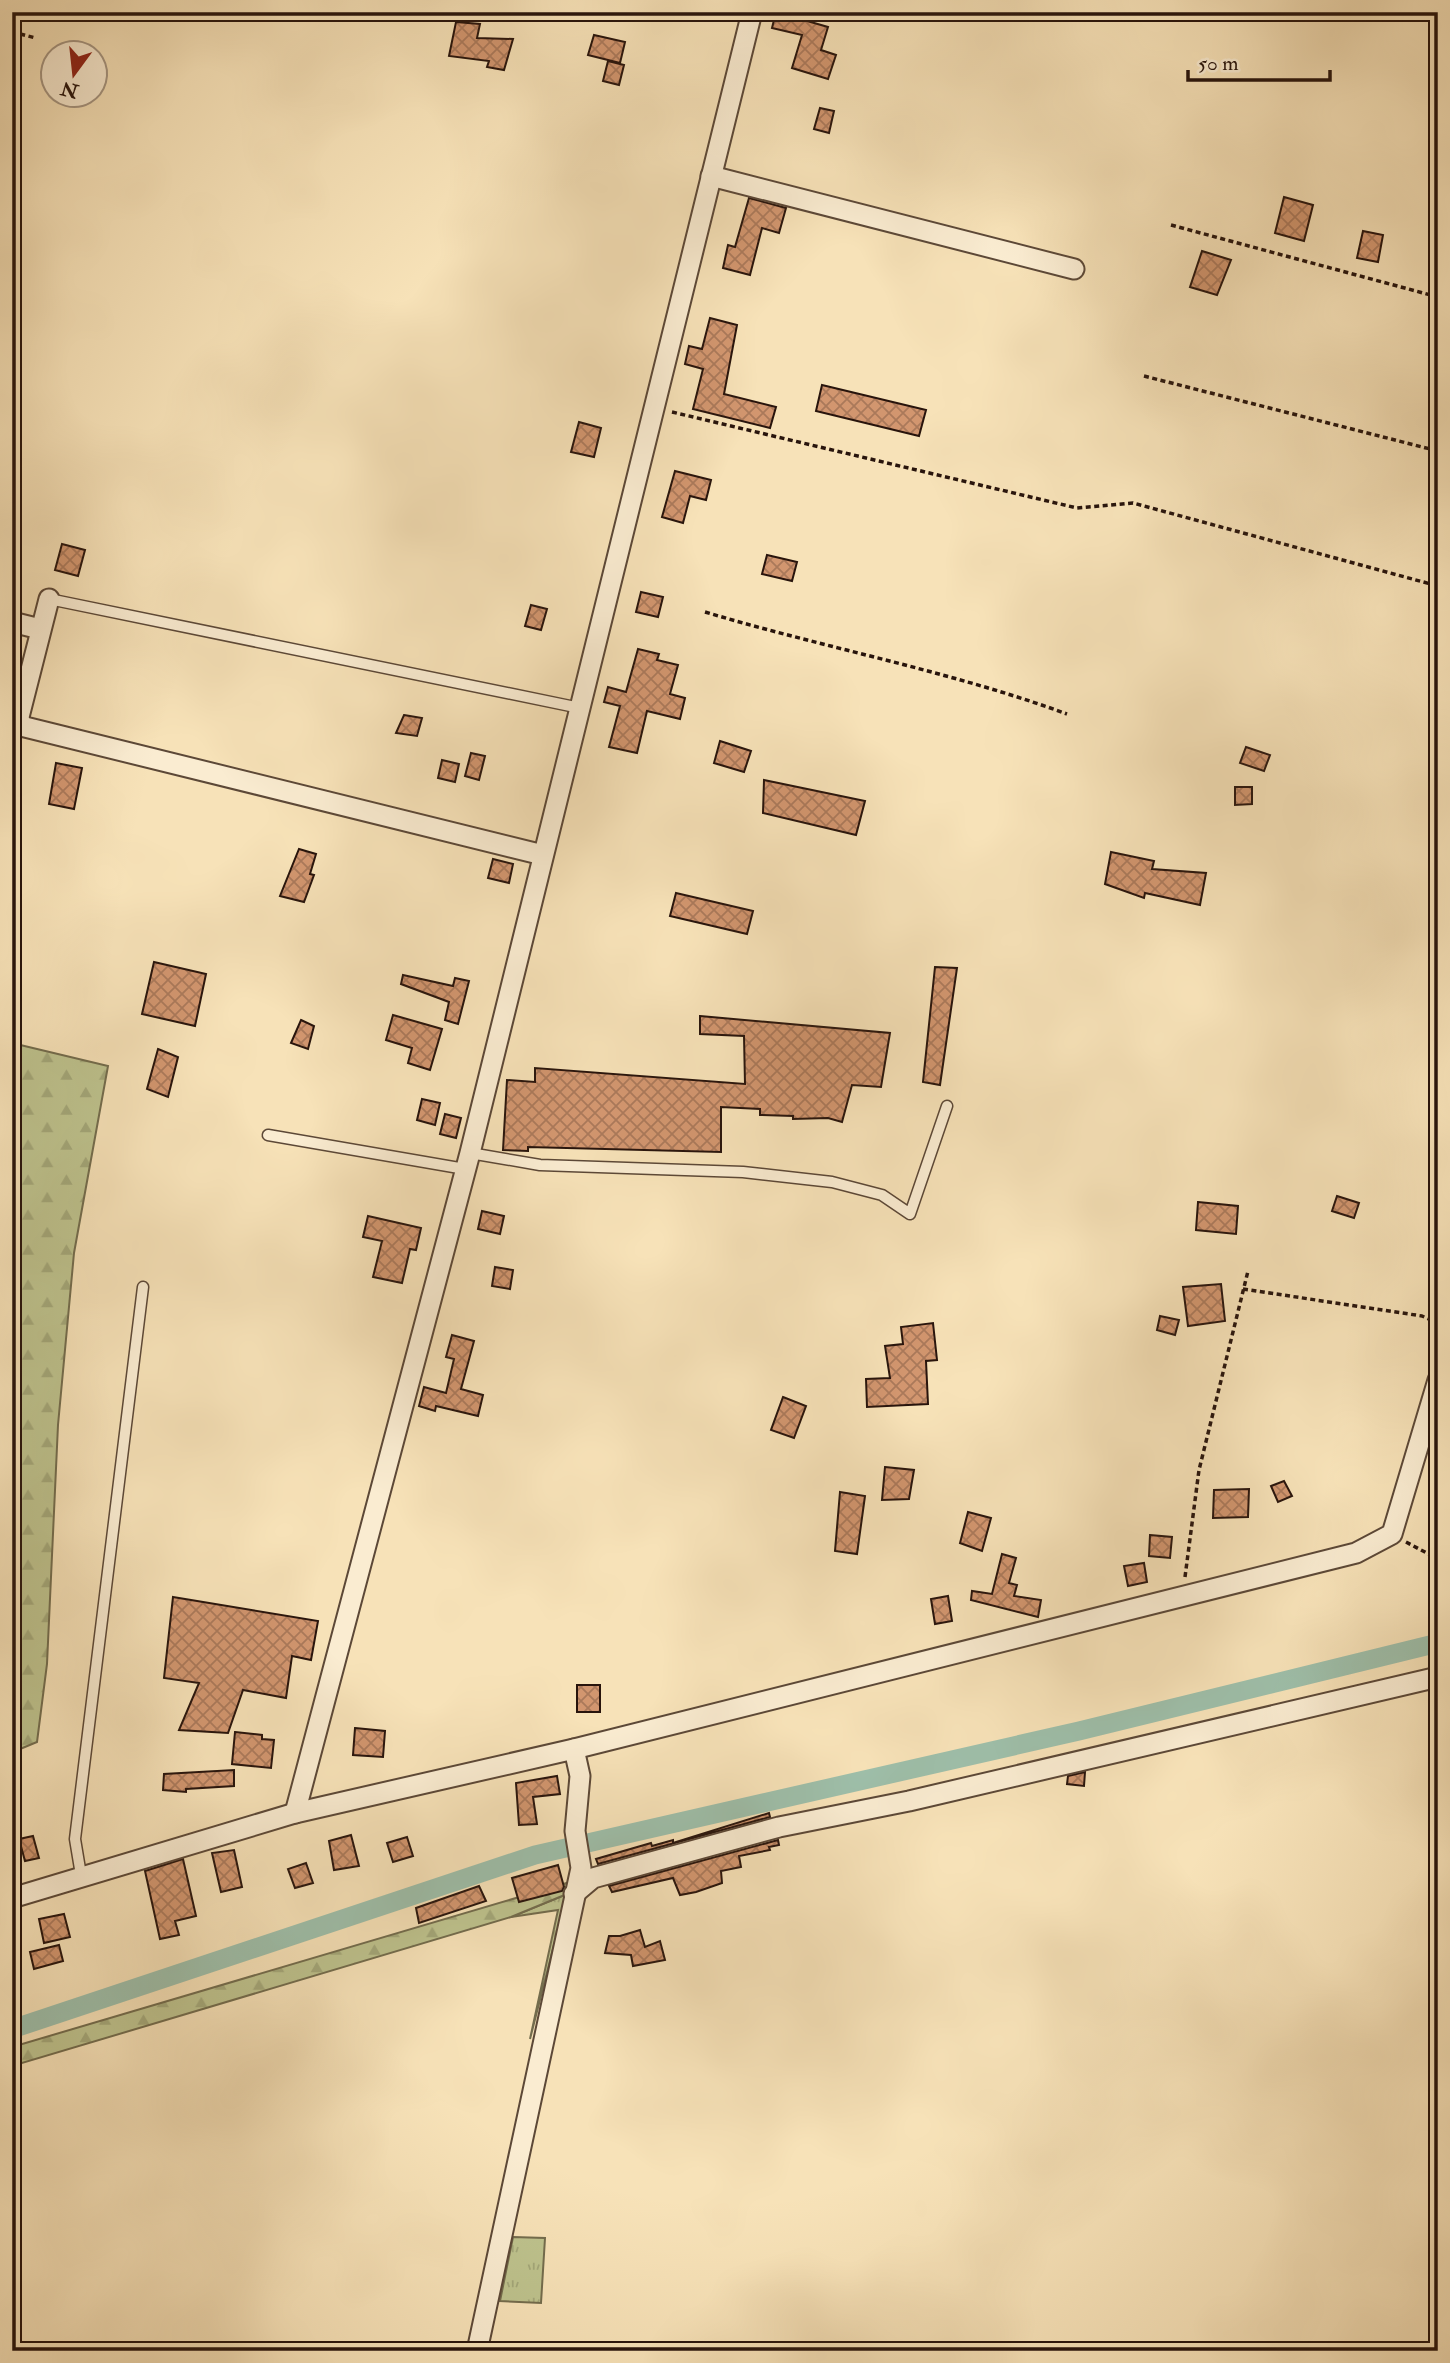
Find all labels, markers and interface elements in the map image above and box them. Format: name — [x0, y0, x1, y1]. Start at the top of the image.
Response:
north arrow — [38, 38, 108, 108]
scale bar — [1188, 38, 1329, 82]
text: 50 m — [1198, 50, 1239, 77]
text: N — [58, 75, 82, 104]

